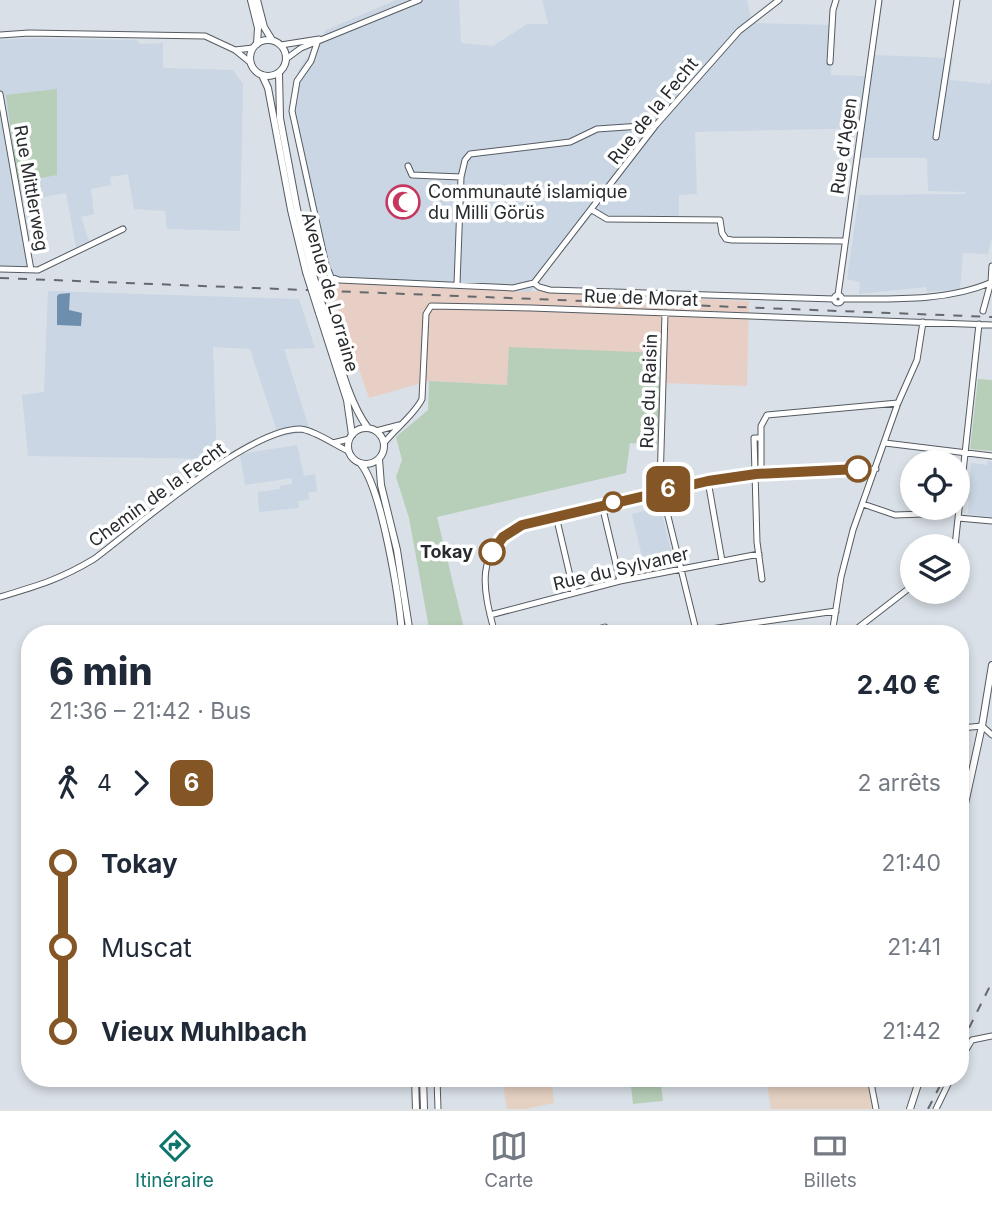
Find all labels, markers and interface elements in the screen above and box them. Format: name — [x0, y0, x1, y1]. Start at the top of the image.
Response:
street label: Rue de la Fecht — [603, 53, 702, 168]
street label: Rue d'Agen — [826, 96, 861, 196]
street label: Rue Mittlerweg — [10, 123, 53, 253]
place label: Communauté islamique du Milli Görüs — [428, 181, 627, 223]
mosque icon: Communauté islamique du Milli Görüs — [384, 183, 422, 221]
street label: Avenue de Lorraine — [298, 210, 363, 374]
street label: Rue de Morat — [584, 285, 699, 310]
street label: Rue du Raisin — [636, 333, 661, 449]
street label: Chemin de la Fecht — [84, 438, 229, 551]
map controls — [900, 450, 970, 604]
button: locate — [900, 450, 970, 520]
unlabelled marker — [845, 456, 871, 482]
line badge: 6 — [645, 466, 691, 512]
text: 6 — [660, 474, 676, 503]
unlabelled marker — [603, 492, 623, 512]
button: layers — [900, 534, 970, 604]
marker: Tokay — [479, 539, 505, 565]
place label: Tokay — [420, 541, 473, 562]
street label: Rue du Sylvaner — [551, 543, 691, 594]
text: 6 min — [49, 648, 153, 694]
text: 2.40 € — [857, 669, 941, 700]
text: 21:36 – 21:42 · Bus — [49, 697, 251, 725]
icon: walk — [49, 764, 87, 802]
icon: forward — [122, 764, 160, 802]
text: 6 — [184, 768, 199, 797]
text: 4 — [97, 769, 112, 797]
text: 2 arrêts — [857, 769, 941, 797]
text: Tokay — [101, 848, 178, 879]
text: 21:40 — [882, 849, 941, 877]
text: Muscat — [101, 932, 192, 963]
text: 21:41 — [887, 933, 941, 961]
text: Vieux Muhlbach — [101, 1016, 307, 1047]
text: 21:42 — [882, 1017, 941, 1045]
tab: Itinéraire — [135, 1127, 214, 1192]
tab: Carte — [484, 1127, 533, 1192]
tab: Billets — [804, 1127, 857, 1192]

